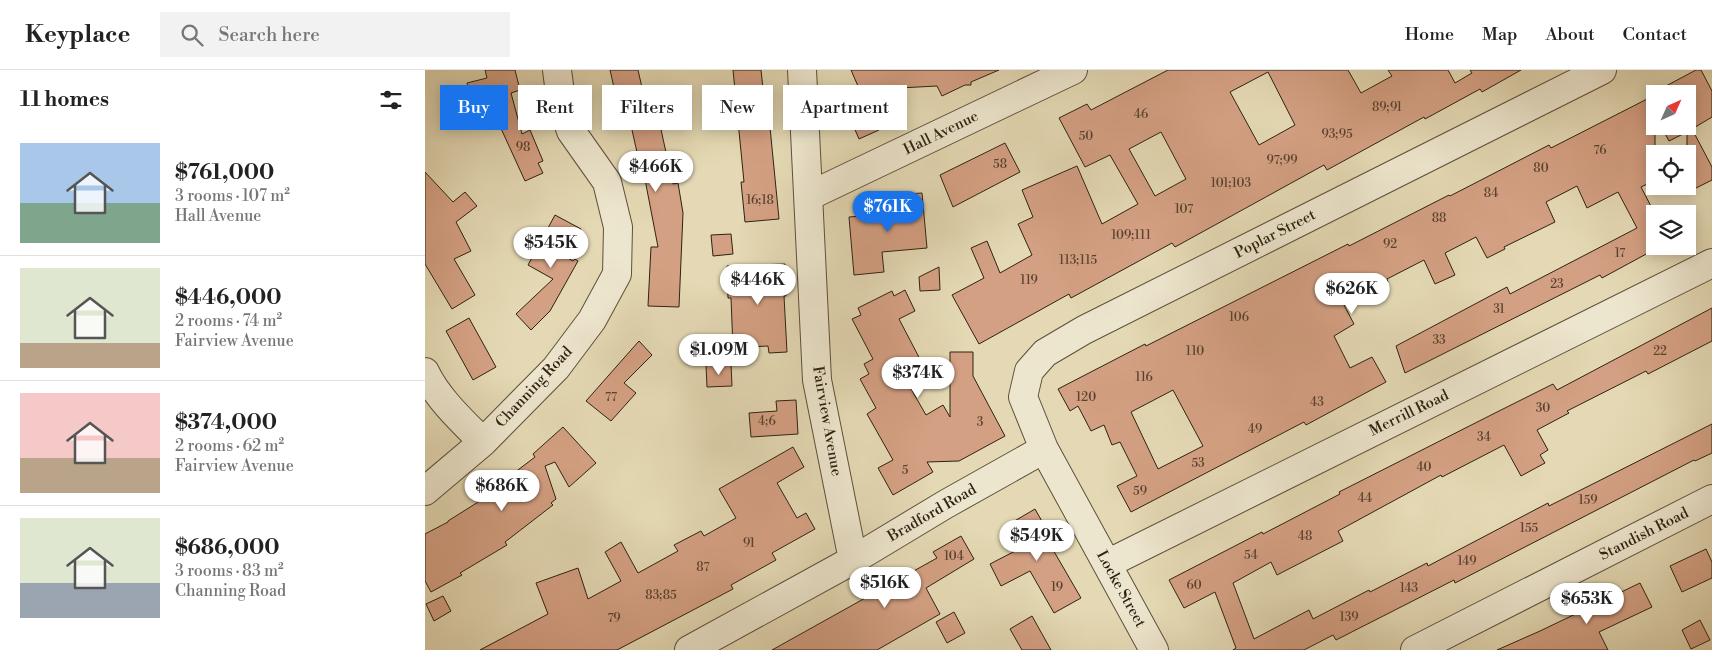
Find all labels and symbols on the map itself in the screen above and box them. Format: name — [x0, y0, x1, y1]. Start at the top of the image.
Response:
north arrow — [1646, 85, 1696, 135]
house number: 89;91 — [1372, 100, 1403, 115]
street label: Hall Avenue — [900, 107, 982, 159]
house number: 46 — [1134, 107, 1148, 122]
house number: 93;95 — [1321, 127, 1353, 142]
house number: 50 — [1079, 129, 1093, 144]
house number: 98 — [516, 140, 530, 155]
house number: 76 — [1594, 143, 1606, 158]
pin: $466K — [621, 150, 691, 193]
house number: 97;99 — [1266, 153, 1298, 168]
house number: 58 — [993, 157, 1007, 172]
house number: 80 — [1533, 161, 1549, 176]
house number: 101;103 — [1211, 176, 1252, 191]
house number: 84 — [1484, 186, 1498, 201]
pin: $761K — [853, 190, 923, 233]
house number: 16;18 — [746, 193, 774, 208]
house number: 107 — [1175, 202, 1193, 217]
street label: Poplar Street — [1231, 205, 1319, 263]
house number: 88 — [1432, 211, 1446, 226]
pin: $545K — [516, 226, 586, 269]
house number: 109;111 — [1111, 228, 1152, 243]
house number: 92 — [1383, 237, 1397, 252]
house number: 17 — [1615, 246, 1625, 261]
house number: 113;115 — [1059, 253, 1097, 268]
pin: $446K — [723, 264, 793, 306]
pin: $626K — [1317, 272, 1387, 315]
house number: 119 — [1020, 273, 1038, 288]
house number: 23 — [1550, 277, 1564, 292]
house number: 31 — [1493, 302, 1506, 317]
house number: 106 — [1229, 310, 1249, 325]
house number: 33 — [1432, 333, 1446, 348]
pin: $1.09M — [678, 334, 760, 376]
street label: Channing Road — [491, 342, 577, 432]
house number: 110 — [1186, 344, 1204, 359]
house number: 22 — [1653, 344, 1667, 359]
pin: $374K — [883, 356, 953, 399]
street label: Fairview Avenue — [808, 365, 846, 477]
house number: 116 — [1135, 370, 1153, 385]
street label: Merrill Road — [1366, 385, 1452, 440]
house number: 77 — [605, 390, 617, 405]
house number: 120 — [1076, 390, 1096, 405]
house number: 43 — [1310, 395, 1324, 410]
house number: 30 — [1536, 401, 1550, 416]
house number: 4;6 — [758, 414, 776, 429]
house number: 3 — [977, 415, 984, 430]
house number: 49 — [1248, 422, 1262, 437]
house number: 34 — [1477, 430, 1491, 445]
house number: 53 — [1191, 456, 1205, 471]
house number: 40 — [1416, 460, 1432, 475]
house number: 5 — [902, 463, 909, 478]
pin: $686K — [467, 470, 537, 512]
street label: Bradford Road — [883, 480, 980, 547]
house number: 59 — [1133, 484, 1147, 499]
house number: 44 — [1358, 491, 1372, 506]
house number: 159 — [1578, 493, 1598, 508]
street label: Standish Road — [1596, 503, 1692, 565]
pin: $549K — [1002, 520, 1072, 562]
house number: 155 — [1520, 521, 1539, 536]
house number: 48 — [1298, 529, 1312, 544]
house number: 91 — [743, 536, 756, 551]
street label: Locke Street — [1092, 547, 1150, 631]
house number: 54 — [1244, 548, 1258, 563]
house number: 104 — [944, 549, 964, 564]
house number: 149 — [1457, 554, 1477, 569]
house number: 87 — [696, 560, 710, 575]
pin: $516K — [850, 566, 920, 609]
house number: 60 — [1186, 578, 1202, 593]
house number: 19 — [1051, 580, 1063, 595]
house number: 143 — [1400, 581, 1419, 596]
pin: $653K — [1552, 582, 1622, 625]
house number: 83;85 — [645, 588, 677, 603]
house number: 139 — [1339, 610, 1359, 625]
house number: 79 — [607, 611, 621, 626]

